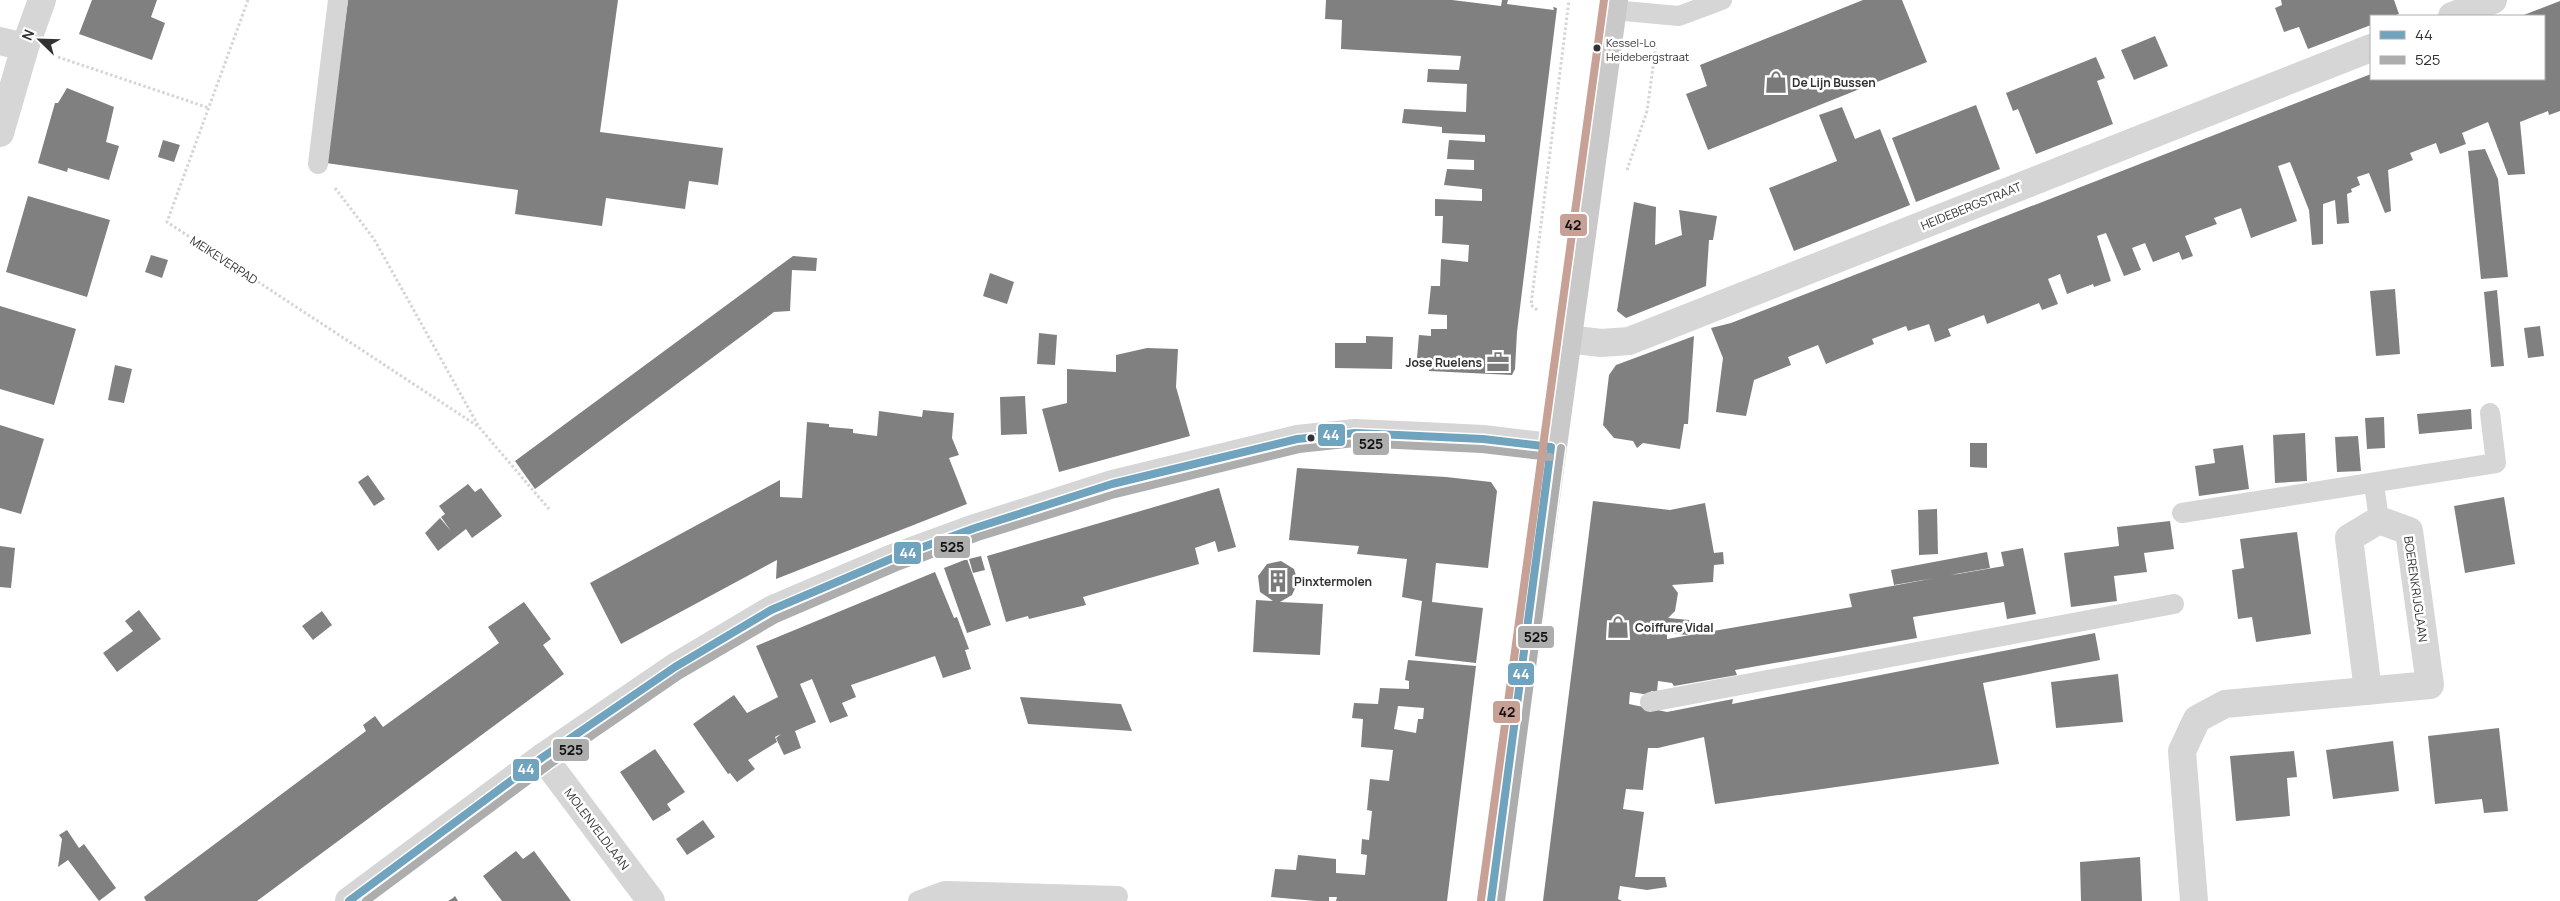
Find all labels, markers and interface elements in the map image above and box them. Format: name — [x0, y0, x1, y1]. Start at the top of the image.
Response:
north arrow — [15, 15, 65, 65]
legend — [2370, 15, 2545, 80]
text: 44 — [2415, 24, 2433, 45]
text: N — [17, 26, 38, 43]
place label: Kessel-Lo Heidebergstraat — [1606, 35, 1689, 64]
marker: Kessel-Lo Heidebergstraat — [1592, 43, 1602, 53]
text: 525 — [2415, 49, 2440, 70]
shop icon: De Lijn Bussen — [1763, 69, 1789, 95]
place label: De Lijn Bussen — [1792, 74, 1876, 91]
street label: HEIDEBERGSTRAAT — [1918, 178, 2025, 234]
line badge: 42 — [1559, 213, 1588, 237]
text: 42 — [1565, 215, 1581, 234]
street label: MEIKEVERPAD — [187, 232, 261, 288]
office icon: Jose Ruelens — [1485, 349, 1511, 375]
place label: Jose Ruelens — [1406, 354, 1482, 371]
line badge: 44 — [1317, 423, 1346, 447]
text: 44 — [1323, 425, 1339, 444]
line badge: 525 — [1352, 432, 1390, 456]
unlabelled marker — [1306, 433, 1316, 443]
text: 525 — [1359, 434, 1383, 453]
line badge: 525 — [933, 535, 971, 559]
street label: BOERENKRIJGLAAN — [2400, 535, 2432, 643]
text: 525 — [940, 537, 964, 556]
line badge: 44 — [893, 541, 922, 565]
text: 44 — [900, 543, 916, 562]
building icon: Pinxtermolen — [1265, 568, 1291, 594]
place label: Pinxtermolen — [1294, 573, 1372, 590]
shop icon: Coiffure Vidal — [1605, 614, 1631, 640]
place label: Coiffure Vidal — [1635, 619, 1714, 636]
line badge: 525 — [1517, 625, 1555, 649]
text: 525 — [1524, 627, 1548, 646]
line badge: 44 — [1507, 662, 1535, 686]
text: 44 — [1513, 664, 1529, 683]
line badge: 42 — [1492, 700, 1521, 724]
text: 42 — [1499, 702, 1515, 721]
line badge: 525 — [552, 738, 590, 762]
text: 525 — [559, 740, 583, 759]
line badge: 44 — [512, 758, 540, 782]
text: 44 — [518, 759, 534, 778]
street label: MOLENVELDLAAN — [561, 785, 633, 873]

